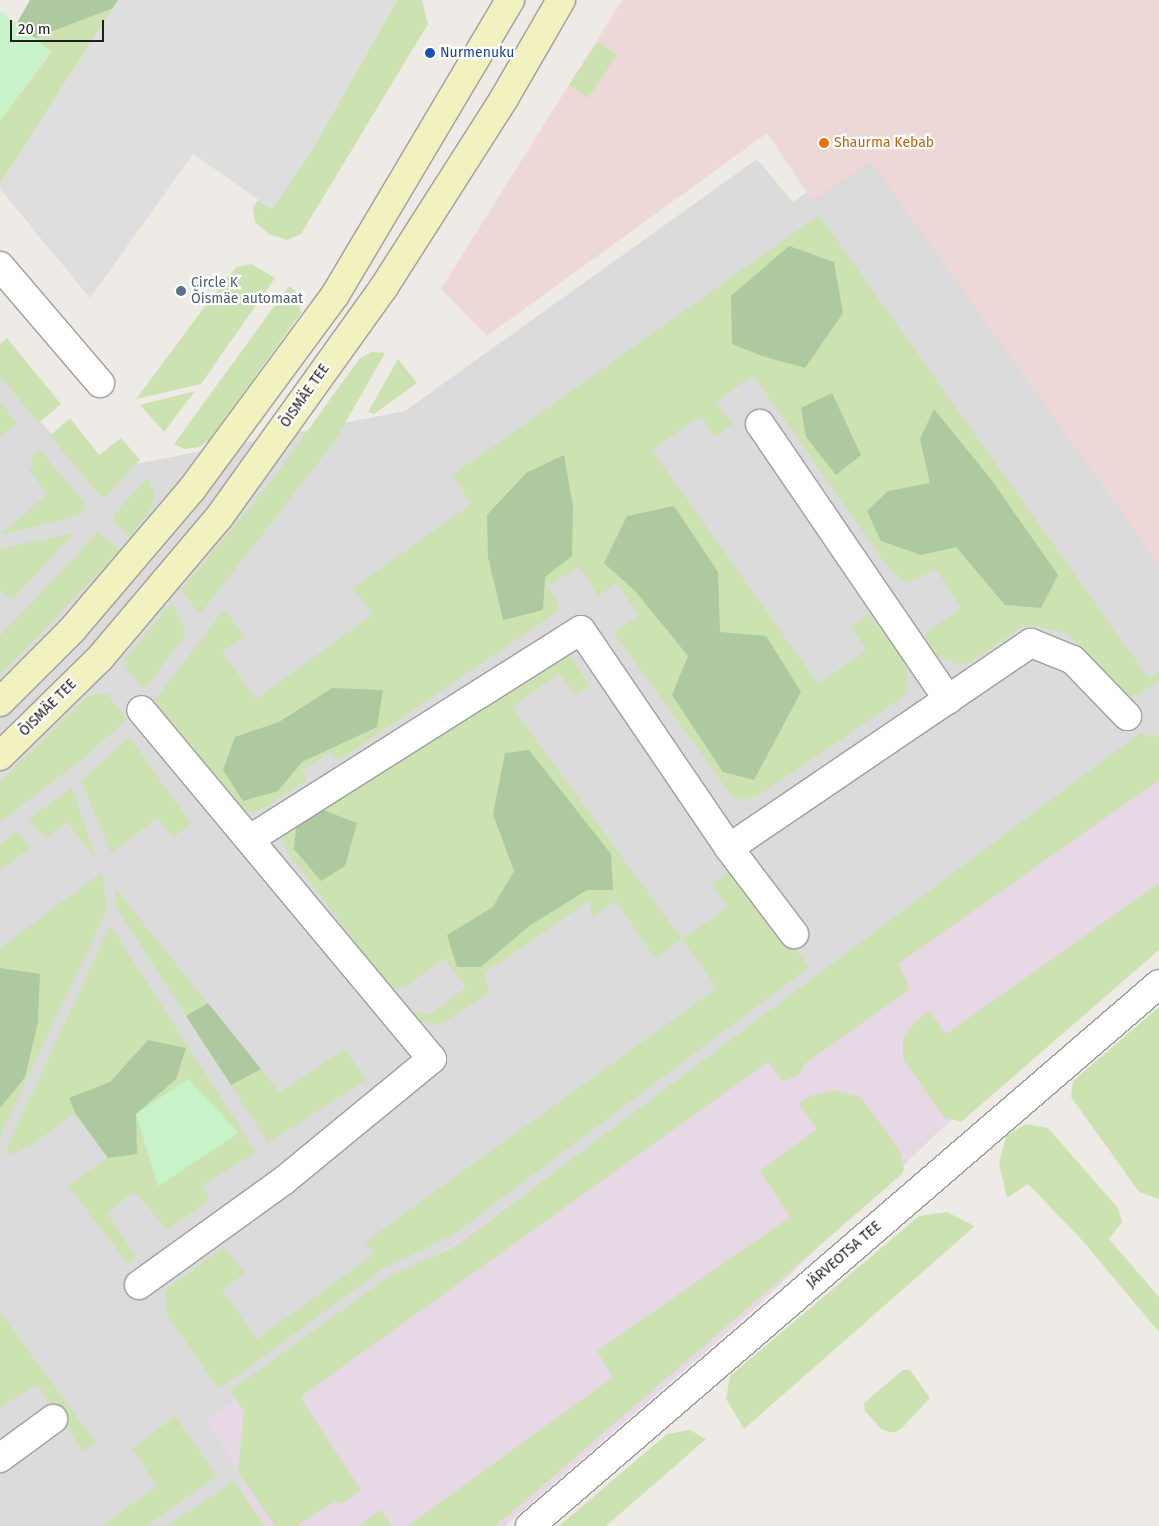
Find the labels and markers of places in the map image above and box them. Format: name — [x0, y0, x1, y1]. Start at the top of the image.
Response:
place label: Nurmenuku — [440, 45, 514, 61]
marker: Nurmenuku — [424, 47, 436, 59]
place label: Shaurma Kebab — [834, 135, 934, 151]
marker: Shaurma Kebab — [818, 137, 830, 149]
place label: Circle K Õismäe automaat — [191, 275, 303, 308]
marker: Circle K Õismäe automaat — [175, 285, 187, 297]

